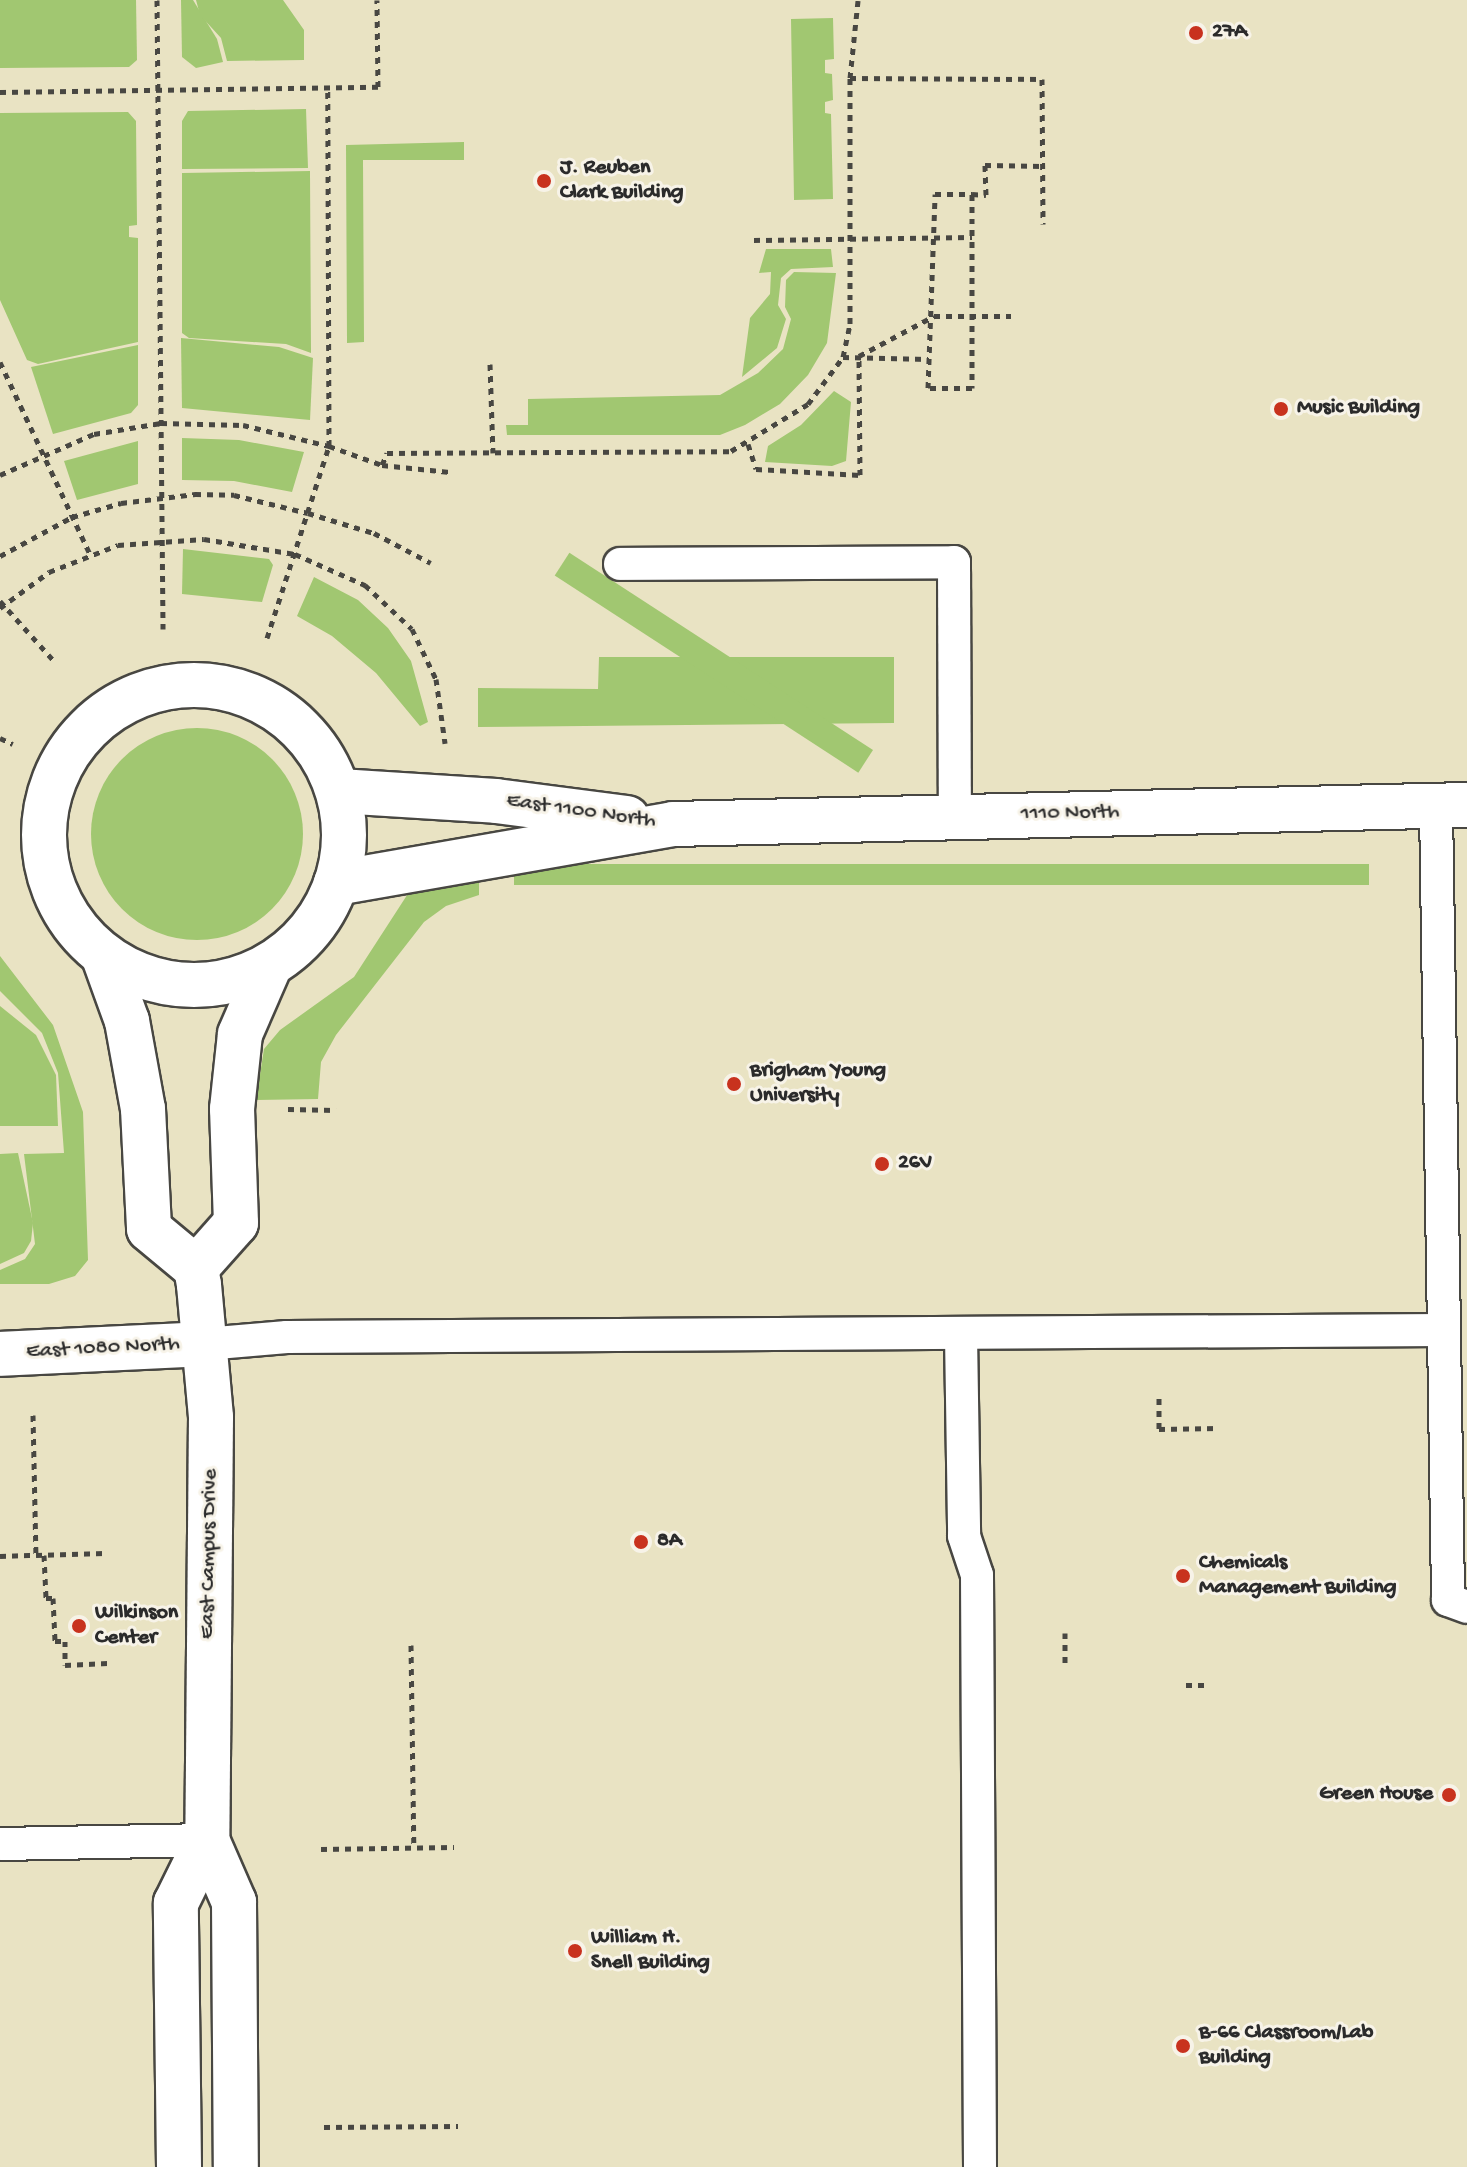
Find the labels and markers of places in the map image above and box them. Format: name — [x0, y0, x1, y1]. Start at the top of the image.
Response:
place label: 27A — [1212, 20, 1247, 46]
marker: 27A — [1187, 24, 1205, 42]
place label: J. Reuben Clark Building — [560, 155, 684, 206]
marker: J. Reuben Clark Building — [535, 172, 553, 190]
place label: Music Building — [1297, 396, 1420, 422]
marker: Music Building — [1272, 400, 1290, 418]
place label: Brigham Young University — [750, 1058, 886, 1110]
marker: Brigham Young University — [725, 1075, 743, 1093]
place label: 26V — [898, 1151, 932, 1177]
marker: 26V — [873, 1155, 891, 1173]
place label: 8A — [657, 1529, 682, 1555]
marker: 8A — [632, 1533, 650, 1551]
place label: Chemicals Management Building — [1199, 1550, 1396, 1602]
marker: Chemicals Management Building — [1174, 1567, 1192, 1585]
place label: Wilkinson Center — [95, 1600, 178, 1652]
marker: Wilkinson Center — [70, 1617, 88, 1635]
place label: Green House — [1319, 1782, 1433, 1808]
marker: Green House — [1440, 1786, 1458, 1804]
place label: William H. Snell Building — [591, 1925, 710, 1976]
marker: William H. Snell Building — [566, 1942, 584, 1960]
place label: B-66 Classroom/Lab Building — [1199, 2020, 1373, 2072]
marker: B-66 Classroom/Lab Building — [1174, 2037, 1192, 2055]

